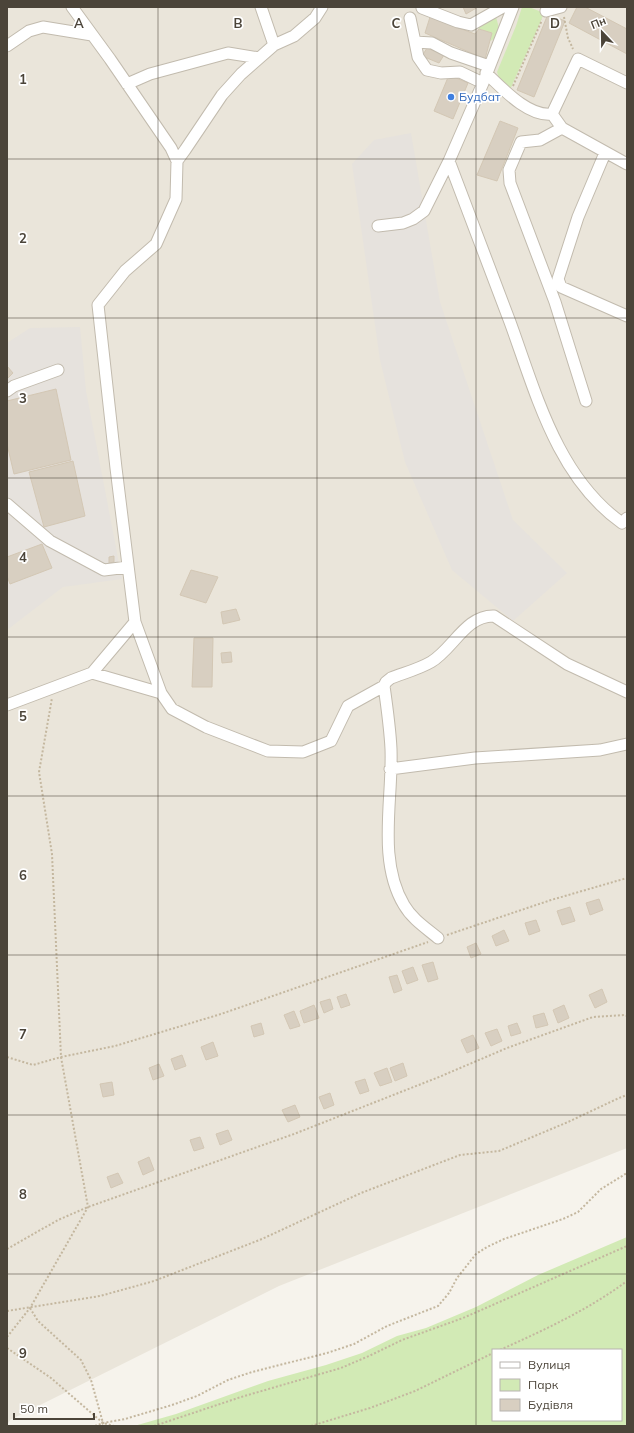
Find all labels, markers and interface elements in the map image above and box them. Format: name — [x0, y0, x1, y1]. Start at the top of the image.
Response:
north arrow — [582, 12, 622, 52]
text: Пн — [589, 13, 608, 32]
text: A — [74, 15, 84, 31]
text: B — [234, 15, 243, 31]
text: C — [392, 15, 401, 31]
text: D — [550, 15, 560, 31]
text: 1 — [19, 71, 27, 87]
place label: Будбат — [459, 89, 501, 104]
marker: Будбат — [446, 92, 456, 102]
text: 2 — [19, 230, 27, 246]
text: 3 — [19, 390, 27, 406]
text: 4 — [19, 549, 27, 565]
text: 5 — [19, 708, 27, 724]
text: 6 — [19, 867, 27, 883]
text: 7 — [19, 1026, 27, 1042]
text: 8 — [19, 1186, 27, 1202]
text: 9 — [19, 1345, 27, 1361]
legend — [492, 1349, 622, 1421]
text: Вулиця — [528, 1357, 570, 1372]
text: Парк — [528, 1377, 559, 1392]
scale bar — [14, 1395, 94, 1421]
text: Будівля — [528, 1397, 573, 1412]
text: 50 m — [20, 1401, 48, 1416]

